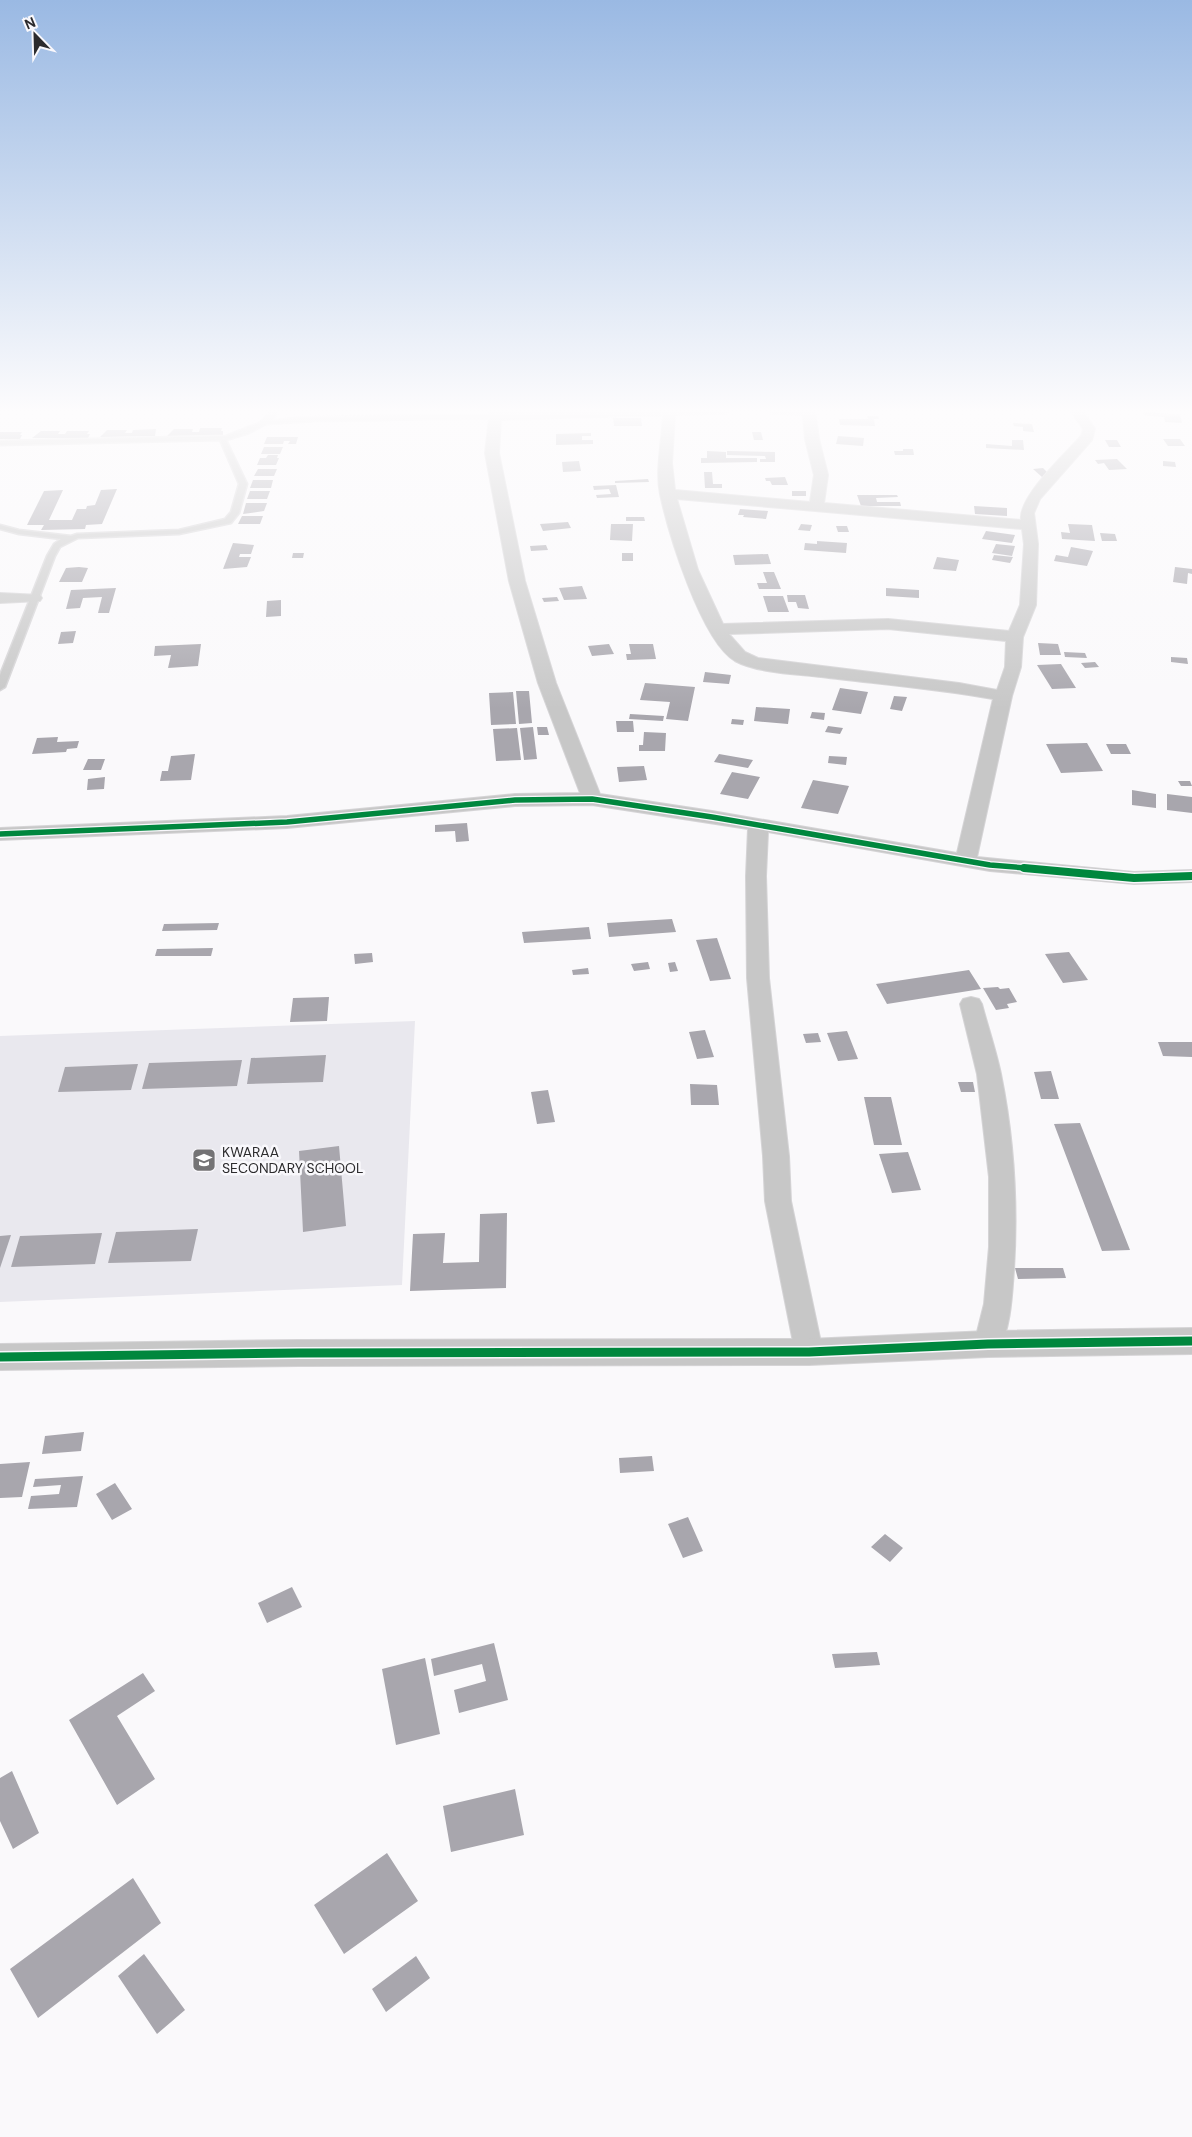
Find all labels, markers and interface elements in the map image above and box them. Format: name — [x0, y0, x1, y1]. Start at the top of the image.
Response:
north arrow — [10, 10, 60, 60]
text: N — [22, 13, 38, 33]
place label: KWARAA SECONDARY SCHOOL — [222, 1143, 363, 1177]
school or university icon: KWARAA SECONDARY SCHOOL — [191, 1147, 217, 1173]

